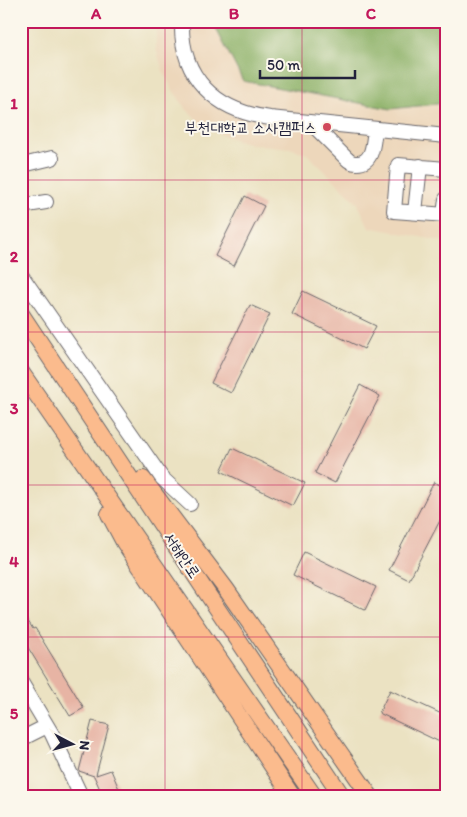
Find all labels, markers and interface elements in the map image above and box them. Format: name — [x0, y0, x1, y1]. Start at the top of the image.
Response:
text: A — [90, 4, 102, 23]
text: B — [229, 4, 240, 23]
text: C — [366, 4, 377, 23]
scale bar — [260, 48, 354, 80]
text: 50 m — [267, 56, 300, 74]
text: 1 — [10, 94, 18, 113]
place label: 부천대학교 소사캠퍼스 — [185, 118, 317, 137]
marker: 부천대학교 소사캠퍼스 — [321, 121, 333, 133]
text: 2 — [10, 247, 19, 266]
text: 3 — [10, 399, 19, 418]
street label: 서해안로 — [160, 528, 204, 582]
text: 4 — [9, 552, 19, 571]
text: 5 — [10, 704, 19, 723]
north arrow — [48, 720, 98, 770]
text: N — [75, 740, 93, 751]

